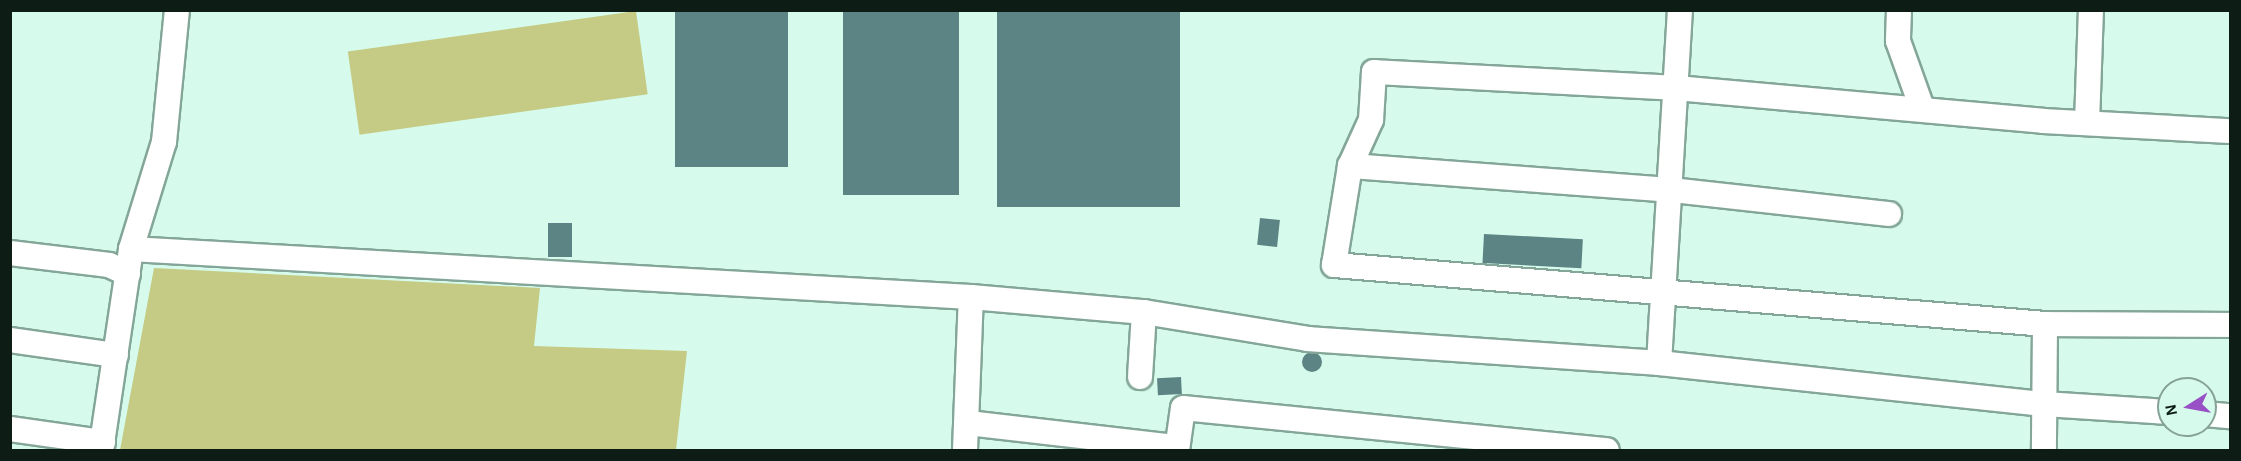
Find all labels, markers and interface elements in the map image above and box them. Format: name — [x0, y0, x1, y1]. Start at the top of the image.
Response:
north arrow — [2157, 377, 2217, 437]
text: N — [2162, 403, 2180, 417]

